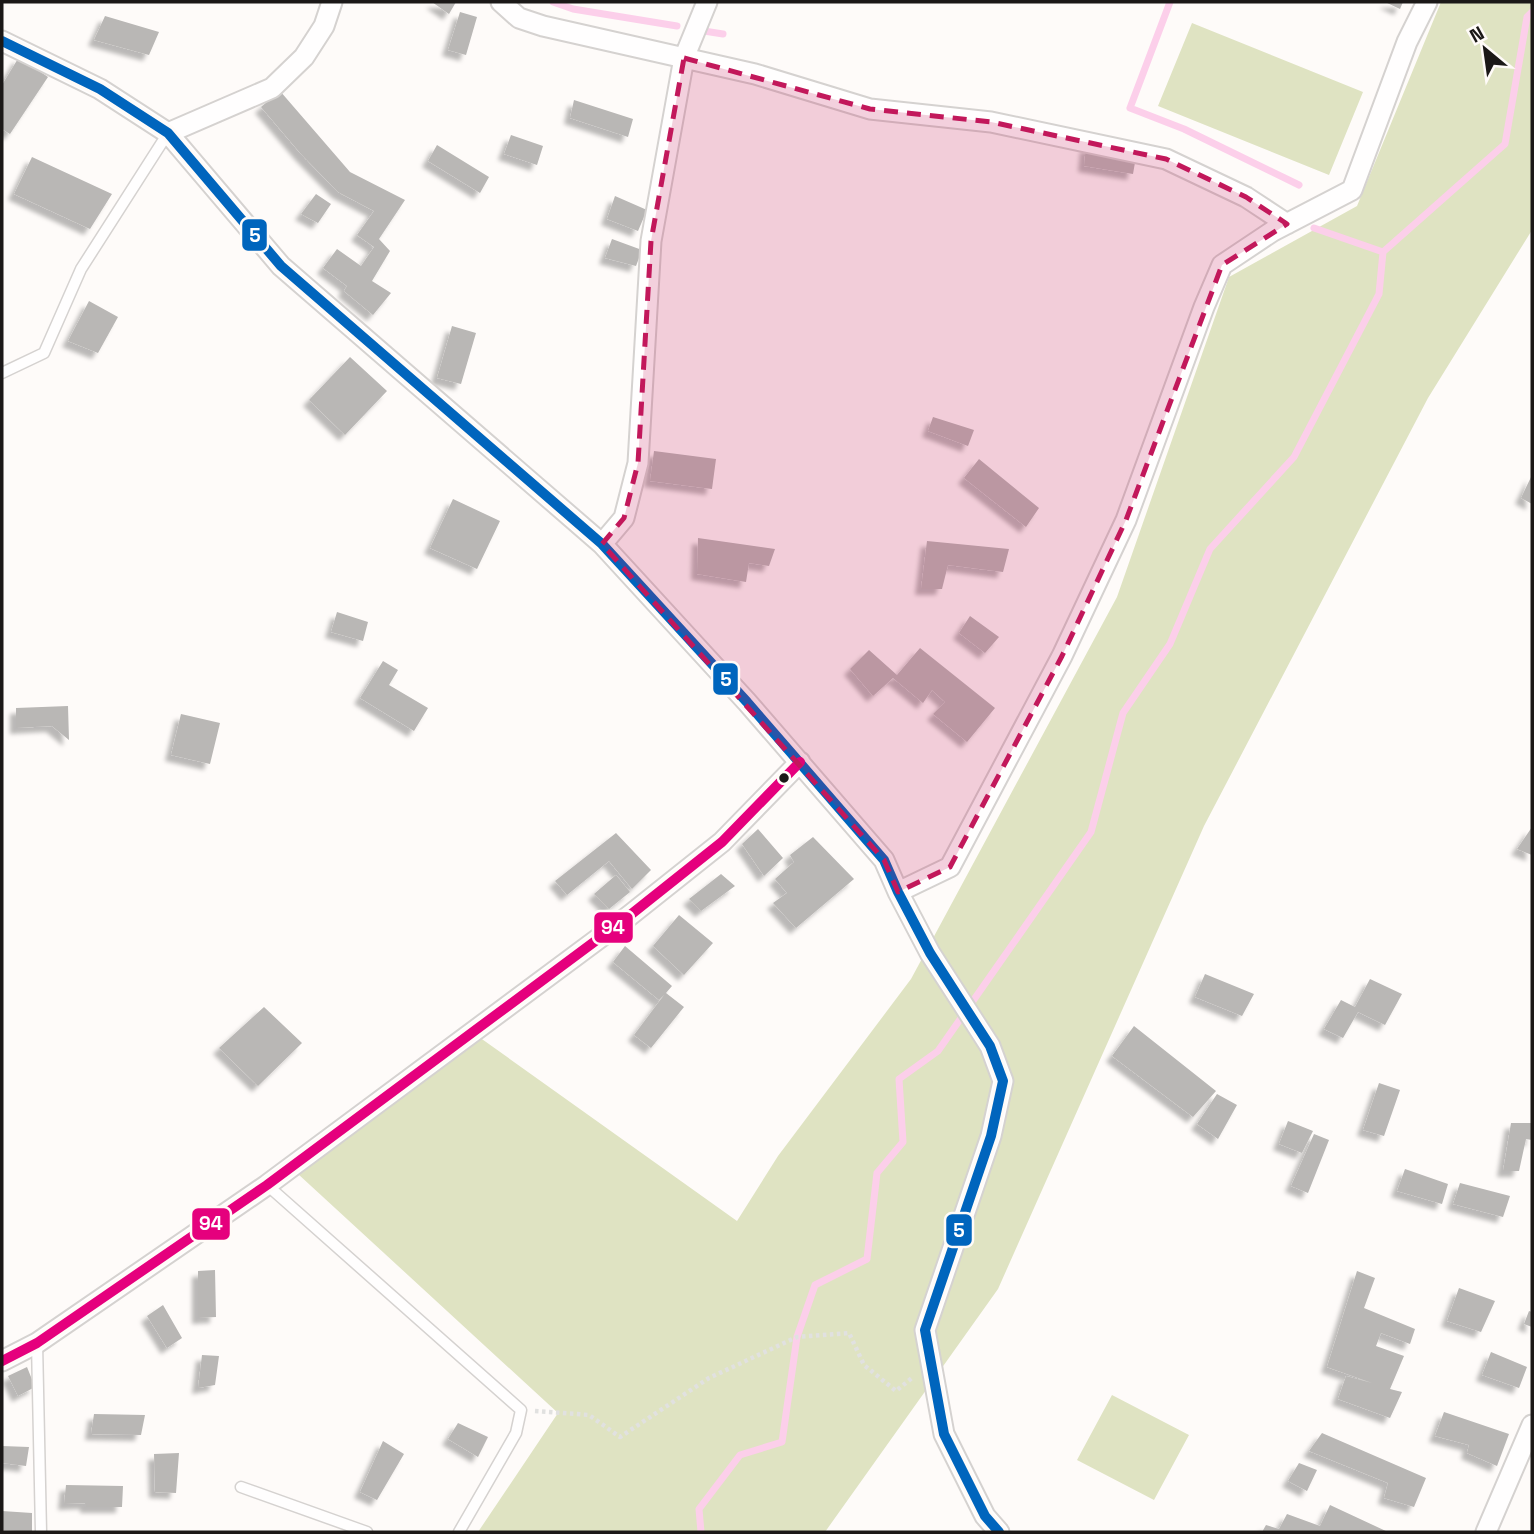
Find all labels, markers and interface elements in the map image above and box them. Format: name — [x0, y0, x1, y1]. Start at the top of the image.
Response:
north arrow — [1450, 14, 1520, 84]
text: N — [1465, 21, 1489, 49]
line badge: 5 — [241, 218, 268, 252]
text: 5 — [249, 223, 261, 248]
line badge: 5 — [712, 662, 739, 696]
text: 5 — [720, 667, 732, 692]
unlabelled marker — [777, 771, 791, 785]
line badge: 94 — [593, 911, 634, 944]
text: 94 — [601, 915, 625, 940]
line badge: 94 — [191, 1207, 231, 1241]
text: 94 — [199, 1211, 223, 1236]
line badge: 5 — [945, 1213, 973, 1247]
text: 5 — [953, 1218, 965, 1243]

